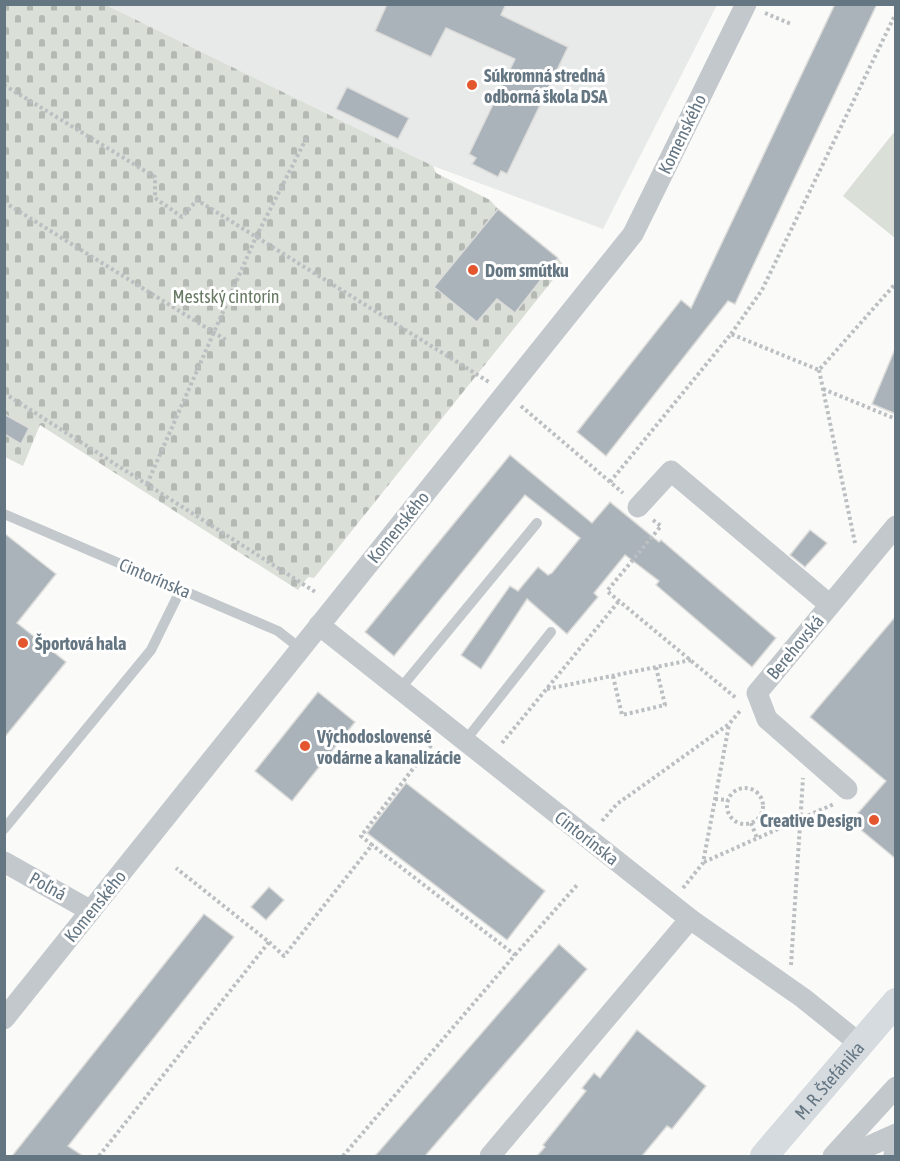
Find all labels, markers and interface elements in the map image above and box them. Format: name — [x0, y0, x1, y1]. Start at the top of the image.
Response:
place label: Súkromná stredná odborná škola DSA — [484, 65, 607, 107]
marker: Súkromná stredná odborná škola DSA — [465, 78, 479, 92]
street label: Komenského — [654, 91, 710, 177]
place label: Dom smútku — [485, 260, 569, 281]
marker: Dom smútku — [466, 263, 480, 277]
park label: Mestský cintorín — [172, 286, 280, 307]
street label: Komenského — [363, 487, 433, 567]
street label: Cintorínska — [116, 554, 194, 602]
street label: Berehovská — [762, 611, 828, 683]
place label: Športová hala — [35, 633, 126, 654]
marker: Športová hala — [16, 636, 30, 650]
place label: Východoslovensé vodárne a kanalizácie — [316, 726, 461, 768]
marker: Východoslovensé vodárne a kanalizácie — [298, 739, 312, 753]
street label: Cintorínska — [551, 807, 623, 869]
place label: Creative Design — [760, 810, 862, 831]
marker: Creative Design — [867, 813, 881, 827]
street label: Komenského — [60, 866, 130, 946]
street label: Poľná — [26, 867, 70, 905]
street label: M. R. Štefánika — [790, 1037, 868, 1123]

